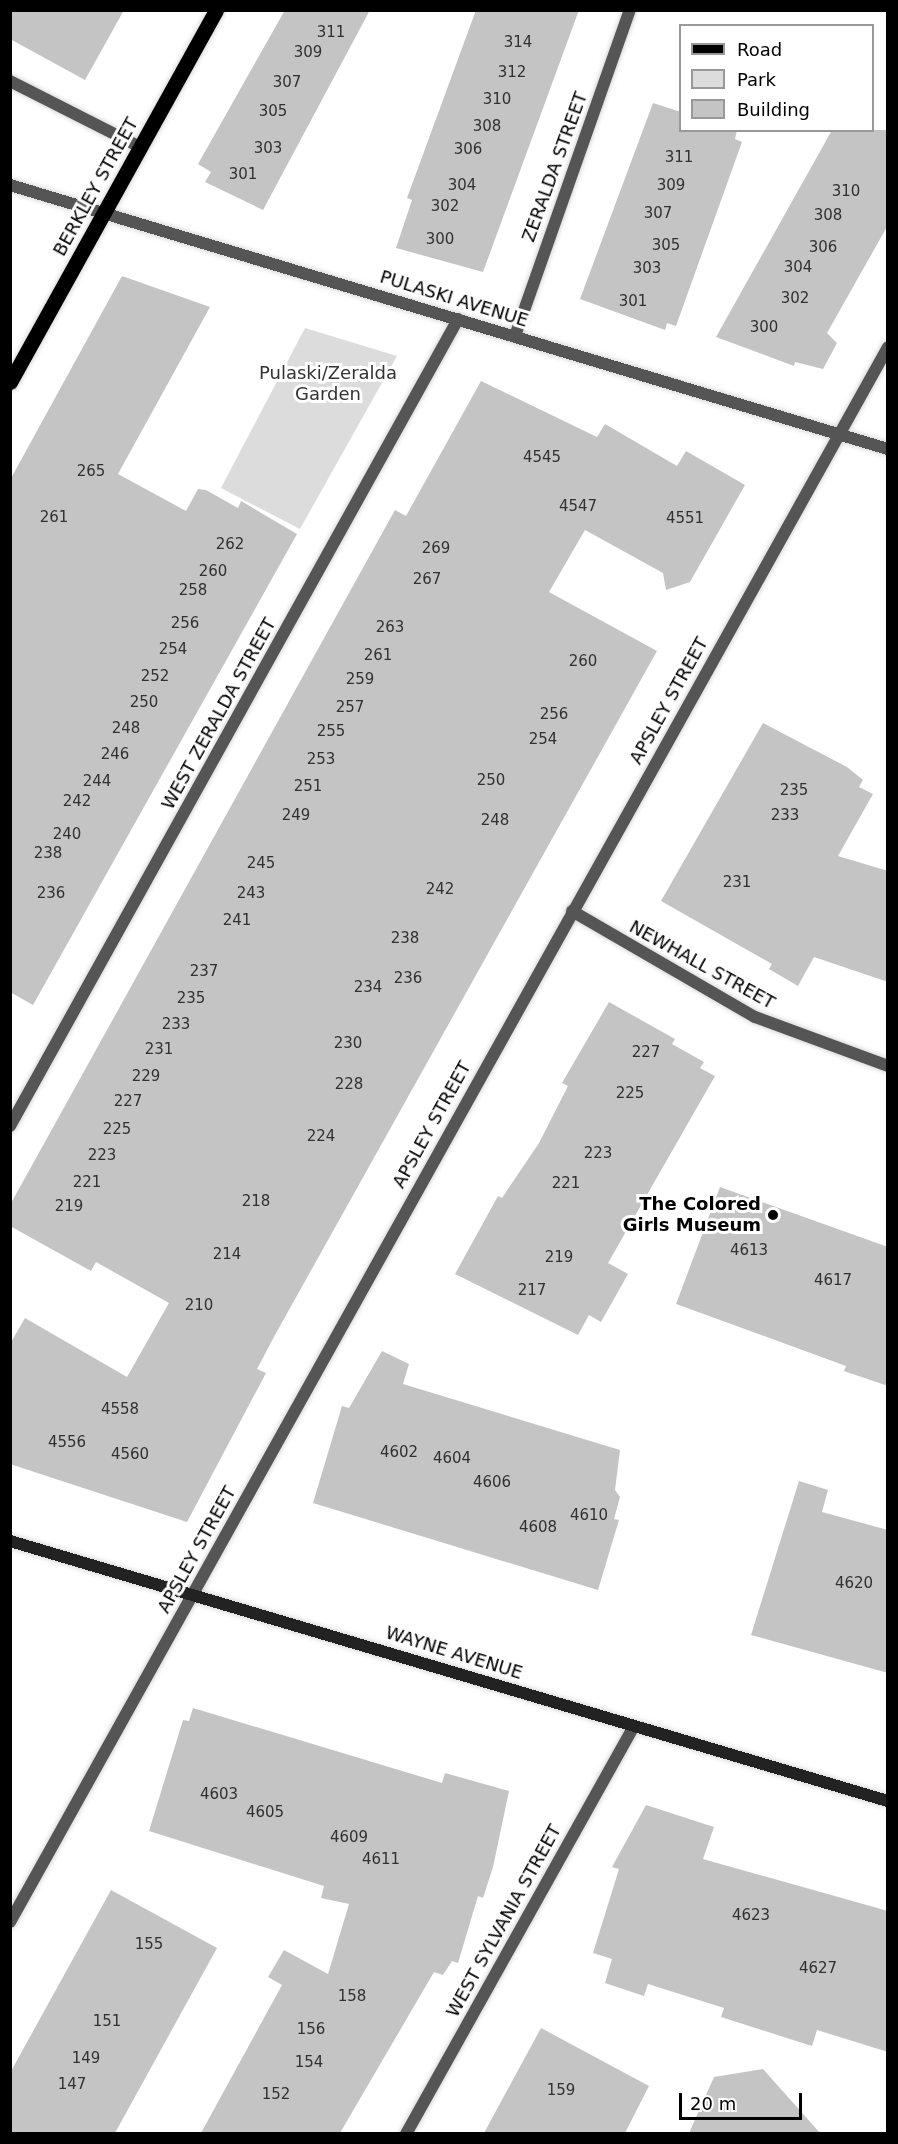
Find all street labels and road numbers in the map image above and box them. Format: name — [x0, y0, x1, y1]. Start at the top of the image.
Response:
street label: ZERALDA STREET — [518, 89, 592, 245]
street label: BERKLEY STREET — [49, 114, 143, 260]
street label: PULASKI AVENUE — [377, 266, 531, 332]
street label: WEST ZERALDA STREET — [157, 615, 281, 813]
street label: APSLEY STREET — [625, 634, 713, 768]
street label: NEWHALL STREET — [626, 916, 778, 1014]
street label: APSLEY STREET — [388, 1058, 476, 1192]
street label: APSLEY STREET — [153, 1483, 241, 1617]
street label: WAYNE AVENUE — [383, 1622, 525, 1684]
street label: WEST SYLVANIA STREET — [442, 1821, 566, 2021]

